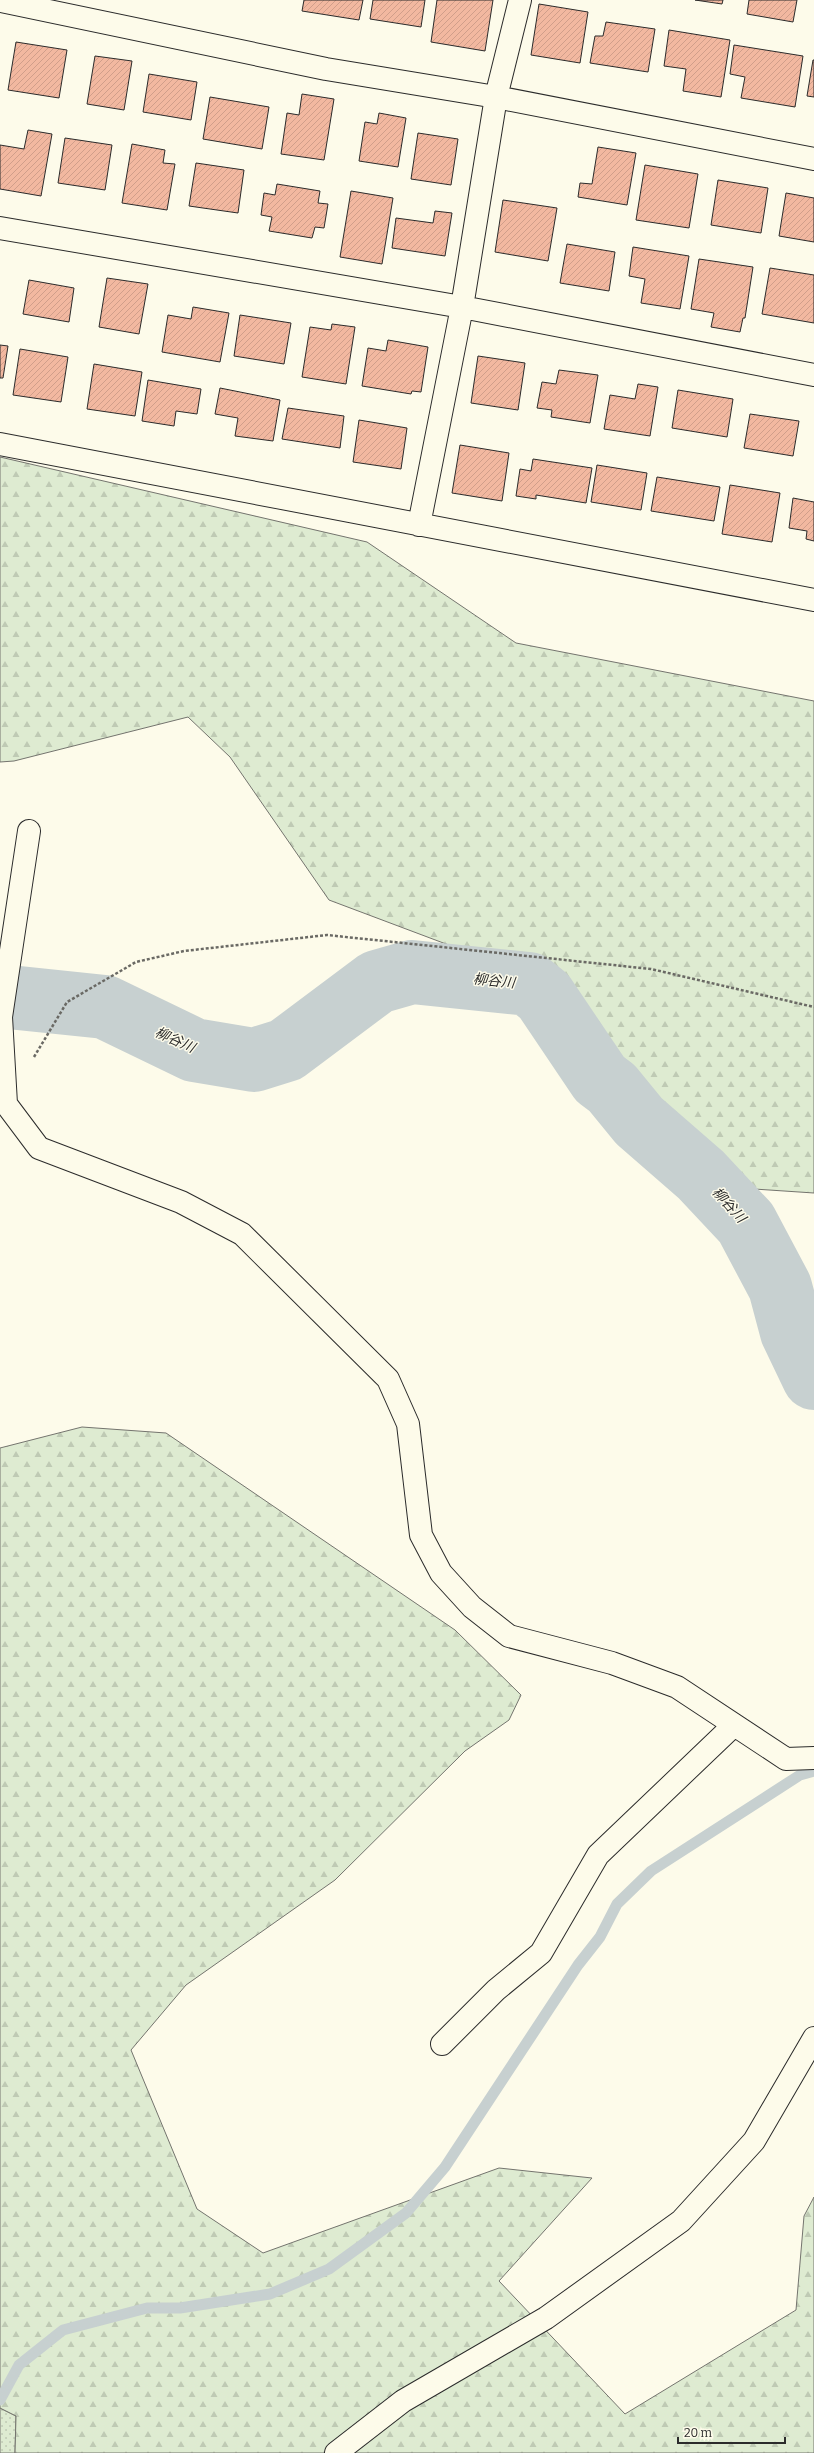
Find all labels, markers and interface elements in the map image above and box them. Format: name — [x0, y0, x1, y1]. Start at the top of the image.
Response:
water label: 柳谷川 — [472, 970, 518, 992]
water label: 柳谷川 — [152, 1024, 199, 1057]
water label: 柳谷川 — [709, 1184, 751, 1228]
scale bar — [678, 2419, 785, 2445]
text: 20 m — [684, 2426, 713, 2440]

